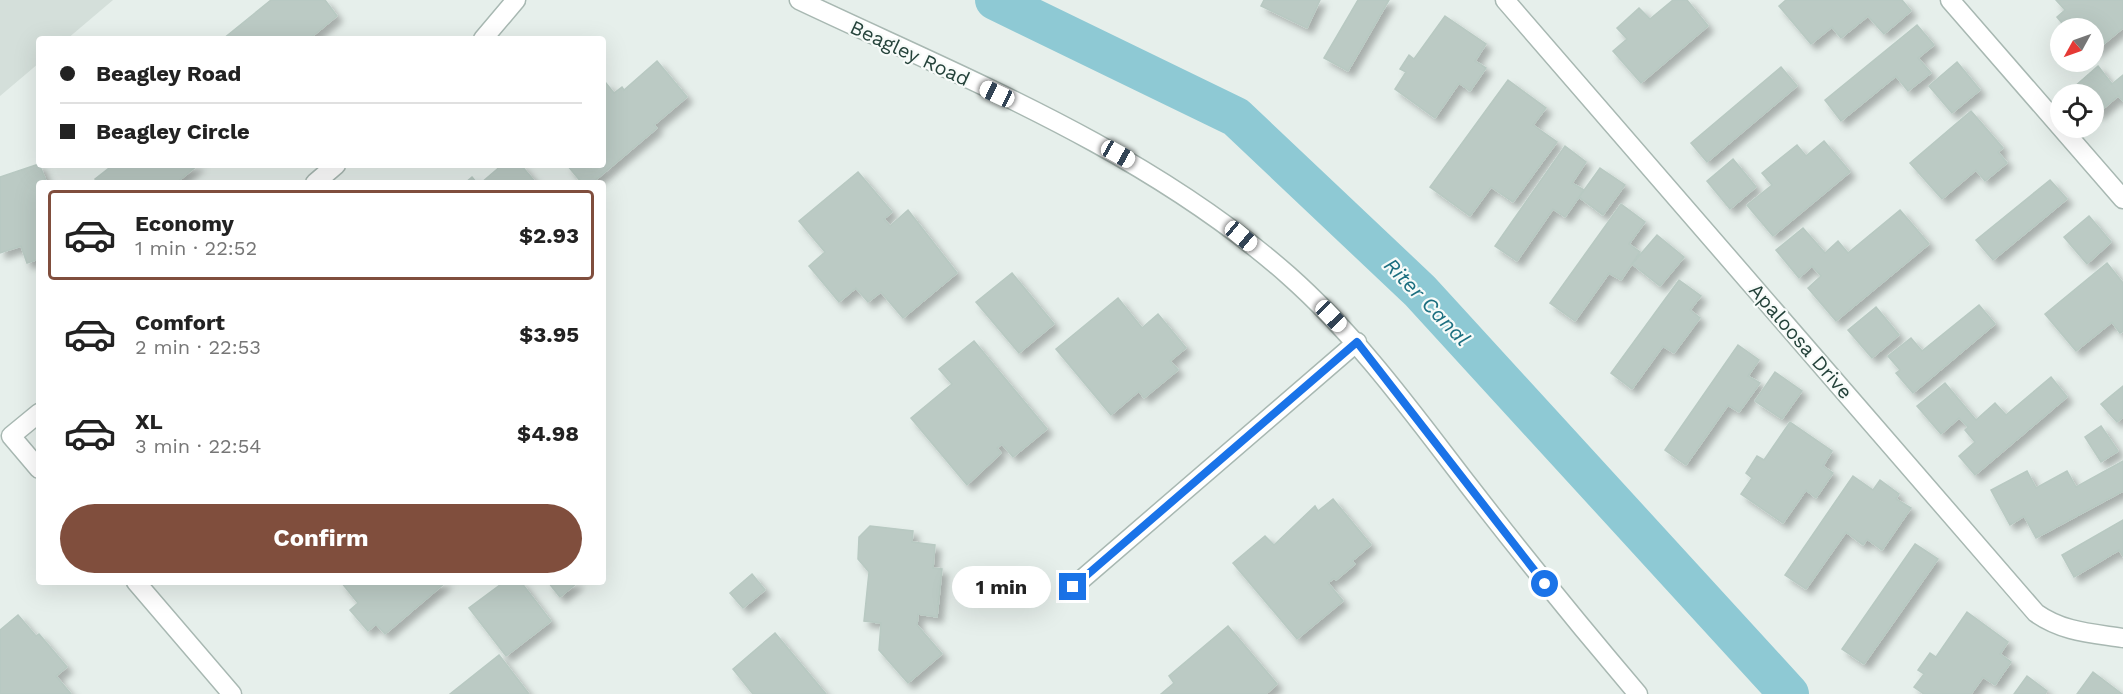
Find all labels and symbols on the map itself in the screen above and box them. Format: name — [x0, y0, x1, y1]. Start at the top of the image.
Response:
street label: Beagley Road — [846, 15, 974, 91]
north arrow — [2050, 18, 2104, 72]
car — [977, 78, 1017, 110]
car — [1098, 137, 1138, 171]
car — [1221, 218, 1261, 254]
water label: Riter Canal — [1379, 252, 1475, 351]
street label: Apaloosa Drive — [1744, 278, 1858, 404]
car — [1312, 297, 1350, 335]
callout: 1 min — [953, 566, 1052, 608]
route start — [1531, 570, 1558, 597]
route end — [1059, 573, 1086, 600]

